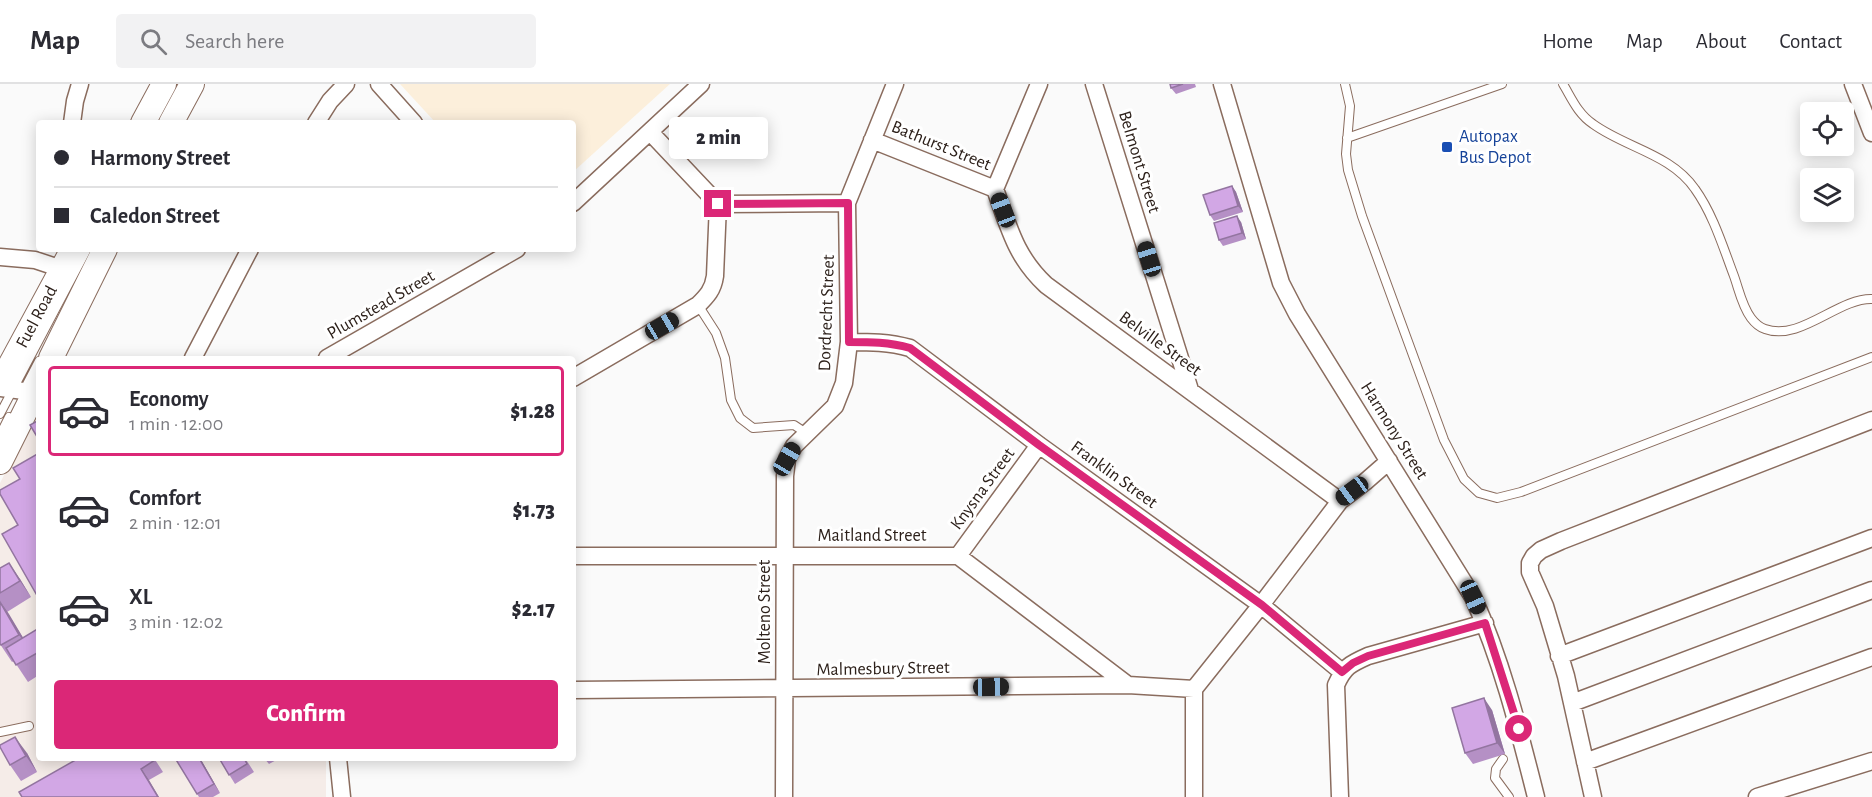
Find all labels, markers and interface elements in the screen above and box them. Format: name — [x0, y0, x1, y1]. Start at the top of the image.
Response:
search box — [116, 14, 536, 68]
icon: search — [137, 25, 170, 58]
text: Map — [30, 27, 80, 55]
text: Search here — [185, 30, 284, 52]
text: Home — [1542, 31, 1593, 52]
text: Map — [1626, 31, 1663, 52]
text: About — [1696, 31, 1746, 52]
text: Contact — [1779, 31, 1842, 52]
map controls — [1800, 102, 1854, 222]
button: locate — [1800, 102, 1854, 156]
street label: Belmont Street — [1115, 109, 1163, 215]
callout: 2 min — [668, 117, 768, 159]
street label: Bathurst Street — [889, 118, 994, 174]
text: 2 min — [696, 128, 741, 148]
place label: Autopax Bus Depot — [1459, 128, 1531, 167]
marker: Autopax Bus Depot — [1440, 140, 1454, 154]
text: Harmony Street — [90, 147, 230, 169]
button: layers — [1800, 168, 1854, 222]
route end — [704, 190, 731, 217]
car — [988, 190, 1018, 230]
text: Caledon Street — [90, 205, 220, 227]
car — [1135, 239, 1163, 279]
street label: Dordrecht Street — [816, 254, 838, 372]
street label: Plumstead Street — [324, 267, 438, 343]
street label: Fuel Road — [13, 283, 61, 351]
street label: Belville Street — [1116, 308, 1205, 380]
car — [642, 309, 682, 343]
street label: Harmony Street — [1357, 379, 1431, 483]
icon: car — [57, 384, 111, 438]
text: Economy — [129, 388, 209, 410]
text: $1.28 — [510, 400, 555, 422]
text: 1 min · 12:00 — [129, 414, 223, 434]
street label: Franklin Street — [1068, 438, 1161, 512]
car — [770, 439, 804, 479]
street label: Knysna Street — [948, 445, 1019, 533]
car — [1332, 473, 1372, 509]
icon: car — [57, 483, 111, 537]
text: Comfort — [129, 487, 201, 509]
text: $1.73 — [512, 499, 555, 521]
text: 2 min · 12:01 — [129, 513, 222, 533]
street label: Maitland Street — [818, 527, 927, 545]
street label: Molteno Street — [756, 560, 774, 664]
car — [1457, 577, 1489, 617]
icon: car — [57, 582, 111, 636]
text: XL — [129, 586, 152, 608]
text: $2.17 — [512, 598, 555, 620]
text: 3 min · 12:02 — [129, 612, 223, 632]
street label: Malmesbury Street — [816, 659, 950, 679]
car — [973, 678, 1009, 696]
button: Confirm — [54, 680, 558, 749]
route start — [1505, 715, 1532, 742]

